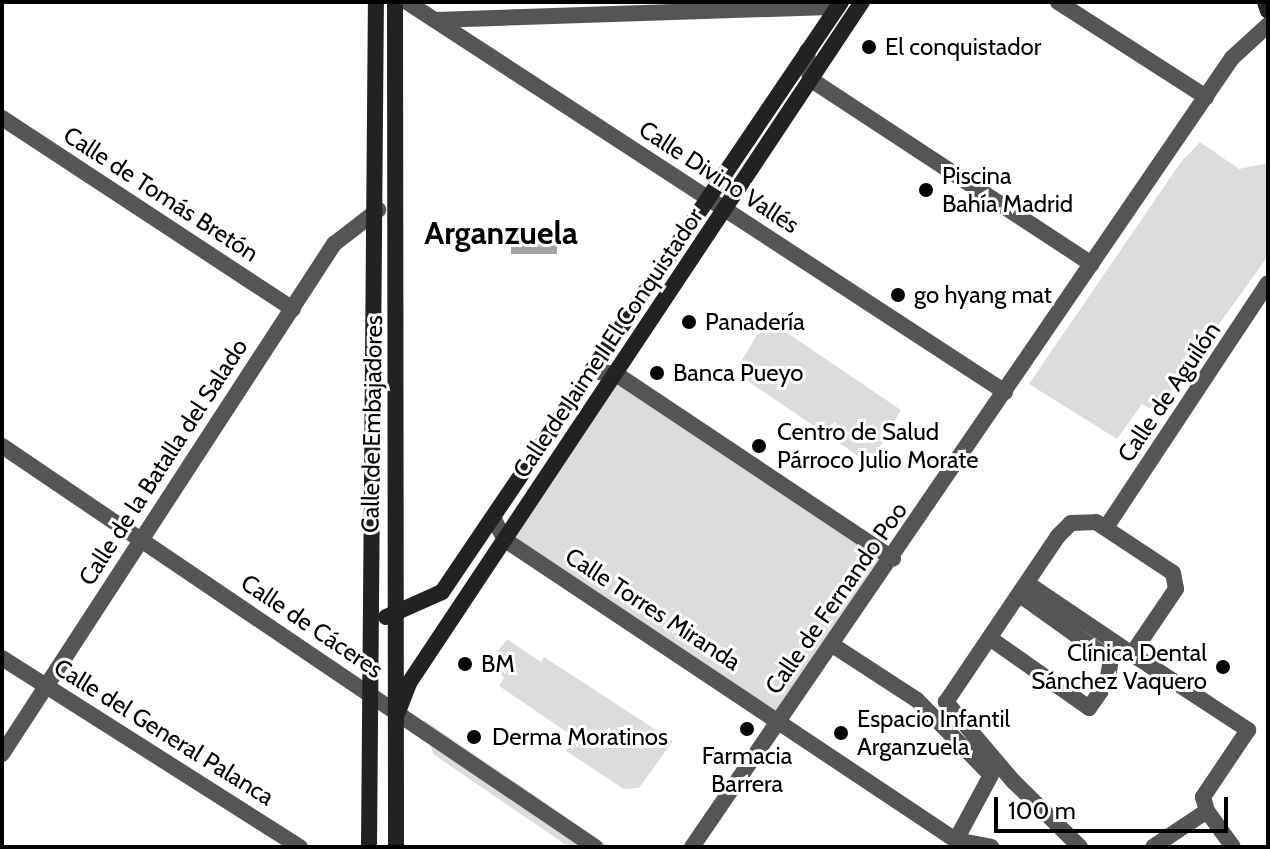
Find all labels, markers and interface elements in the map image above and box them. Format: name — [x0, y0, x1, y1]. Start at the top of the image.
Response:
place label: El conquistador — [885, 33, 1041, 61]
marker: El conquistador — [860, 38, 878, 56]
street label: Calle Divino Vallés — [634, 115, 804, 239]
street label: Calle de Tomás Bretón — [58, 120, 264, 268]
place label: Piscina Bahía Madrid — [942, 162, 1073, 218]
marker: Piscina Bahía Madrid — [917, 181, 935, 199]
street label: Calle de Jaime I El Conquistador — [507, 203, 709, 483]
district label: Arganzuela — [424, 214, 578, 252]
place label: go hyang mat — [914, 281, 1052, 309]
marker: go hyang mat — [889, 286, 907, 304]
place label: Panadería — [705, 308, 805, 336]
marker: Panadería — [680, 313, 698, 331]
street label: Calle de Embajadores — [356, 315, 388, 533]
street label: Calle de Aguilón — [1112, 317, 1226, 467]
street label: Calle de la Batalla del Salado — [72, 333, 254, 591]
place label: Banca Pueyo — [673, 359, 803, 387]
marker: Banca Pueyo — [648, 364, 666, 382]
place label: Centro de Salud Párroco Julio Morate — [777, 418, 978, 474]
marker: Centro de Salud Párroco Julio Morate — [748, 435, 770, 457]
street label: Calle de Fernando Poo — [759, 496, 913, 700]
street label: Calle Torres Miranda — [560, 542, 746, 676]
street label: Calle de Cáceres — [236, 568, 388, 684]
place label: Clínica Dental Sánchez Vaquero — [1031, 639, 1207, 695]
place label: BM — [481, 650, 515, 678]
street label: Calle del General Palanca — [49, 653, 279, 811]
marker: BM — [456, 655, 474, 673]
marker: Clínica Dental Sánchez Vaquero — [1214, 658, 1232, 676]
place label: Espacio Infantil Arganzuela — [857, 705, 1010, 761]
marker: Farmacia Barrera — [738, 720, 756, 738]
place label: Derma Moratinos — [492, 723, 668, 751]
marker: Espacio Infantil Arganzuela — [832, 724, 850, 742]
marker: Derma Moratinos — [463, 726, 485, 748]
place label: Farmacia Barrera — [702, 742, 792, 798]
scale bar — [998, 781, 1232, 831]
text: 100 m — [1008, 796, 1076, 825]

